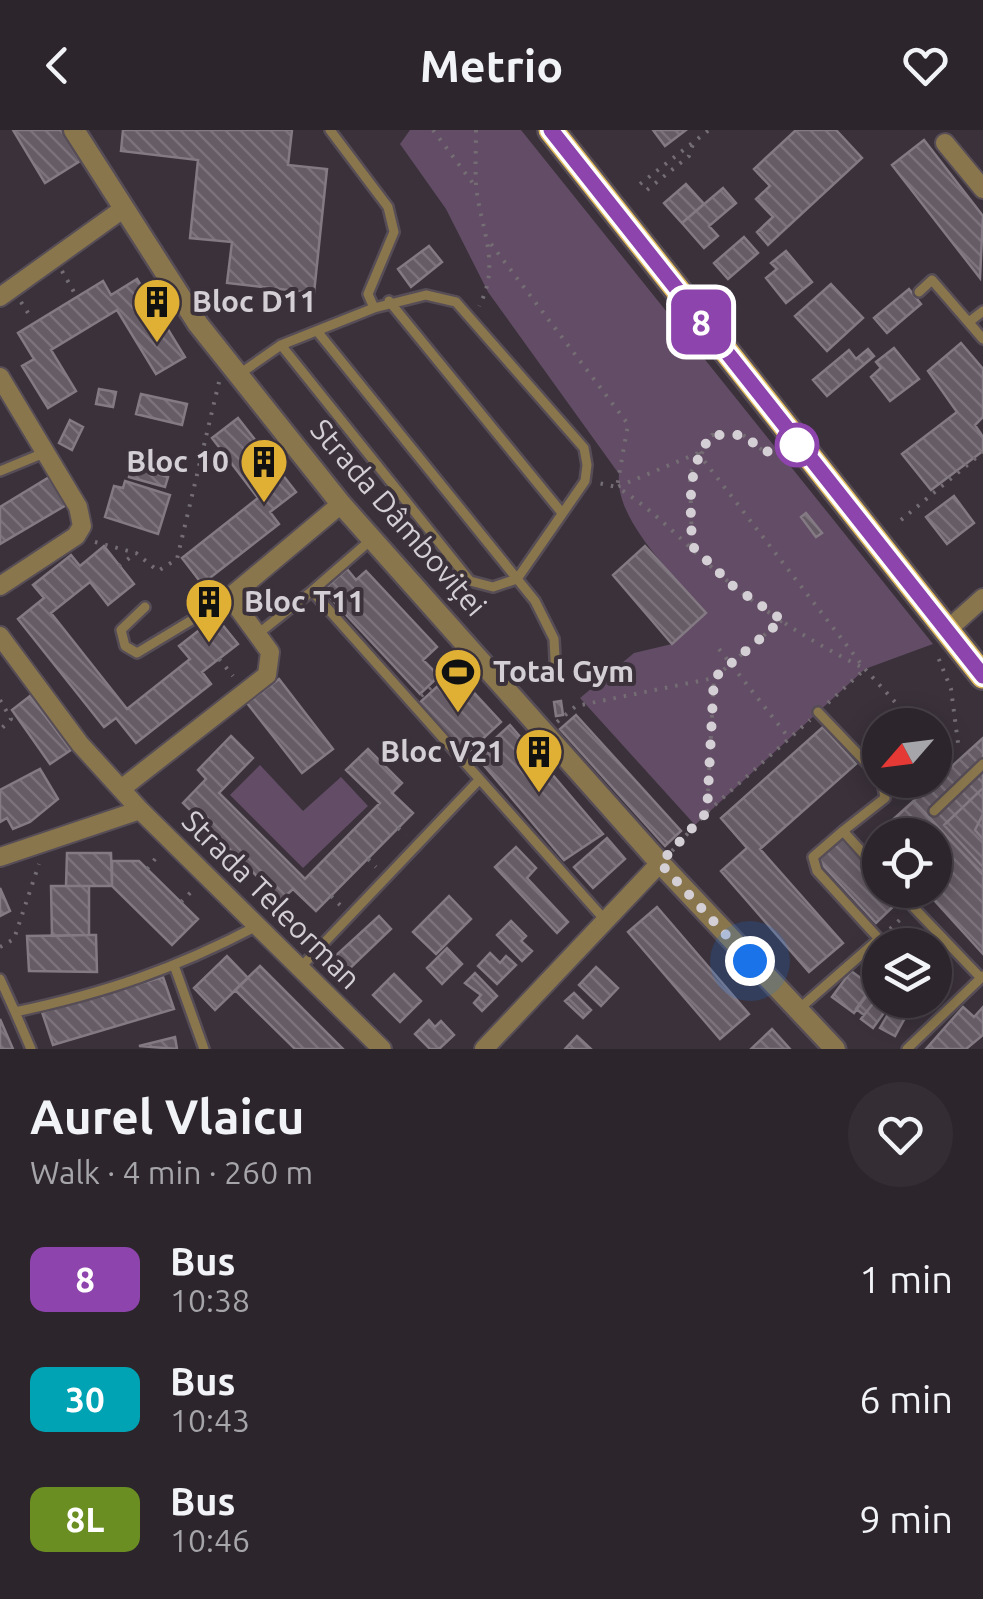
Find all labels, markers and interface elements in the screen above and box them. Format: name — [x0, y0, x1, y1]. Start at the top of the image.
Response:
icon: back — [30, 38, 85, 93]
icon: heart — [898, 38, 953, 93]
text: Metrio — [420, 40, 563, 91]
building icon: Bloc D11 — [131, 276, 183, 344]
place label: Bloc D11 — [192, 284, 317, 318]
line badge: 8 — [668, 290, 734, 354]
text: 8 — [691, 302, 711, 342]
street label: Strada Dâmboviței — [304, 412, 493, 623]
unlabelled marker — [776, 424, 818, 466]
building icon: Bloc 10 — [238, 436, 290, 504]
place label: Bloc 10 — [126, 444, 229, 478]
building icon: Bloc T11 — [183, 576, 235, 644]
place label: Bloc T11 — [244, 584, 365, 618]
sports icon: Total Gym — [432, 646, 484, 714]
place label: Total Gym — [493, 654, 634, 688]
north arrow — [862, 708, 952, 798]
map controls — [862, 708, 952, 1018]
building icon: Bloc V21 — [513, 726, 565, 794]
place label: Bloc V21 — [380, 734, 504, 768]
street label: Strada Teleorman — [176, 803, 368, 995]
button: locate — [862, 818, 952, 908]
button: layers — [862, 928, 952, 1018]
your location — [725, 936, 775, 986]
button: heart — [848, 1082, 953, 1187]
text: Aurel Vlaicu — [30, 1089, 305, 1143]
text: Walk · 4 min · 260 m — [30, 1154, 313, 1190]
text: Bus — [170, 1240, 235, 1282]
text: 1 min — [859, 1258, 953, 1300]
text: 8 — [75, 1259, 95, 1299]
text: 10:38 — [170, 1282, 250, 1318]
text: Bus — [170, 1360, 235, 1402]
text: 6 min — [859, 1378, 953, 1420]
text: 30 — [65, 1379, 105, 1419]
text: 10:43 — [170, 1402, 250, 1438]
text: Bus — [170, 1480, 235, 1522]
text: 9 min — [859, 1498, 953, 1540]
text: 8L — [66, 1499, 105, 1539]
text: 10:46 — [170, 1522, 250, 1558]

